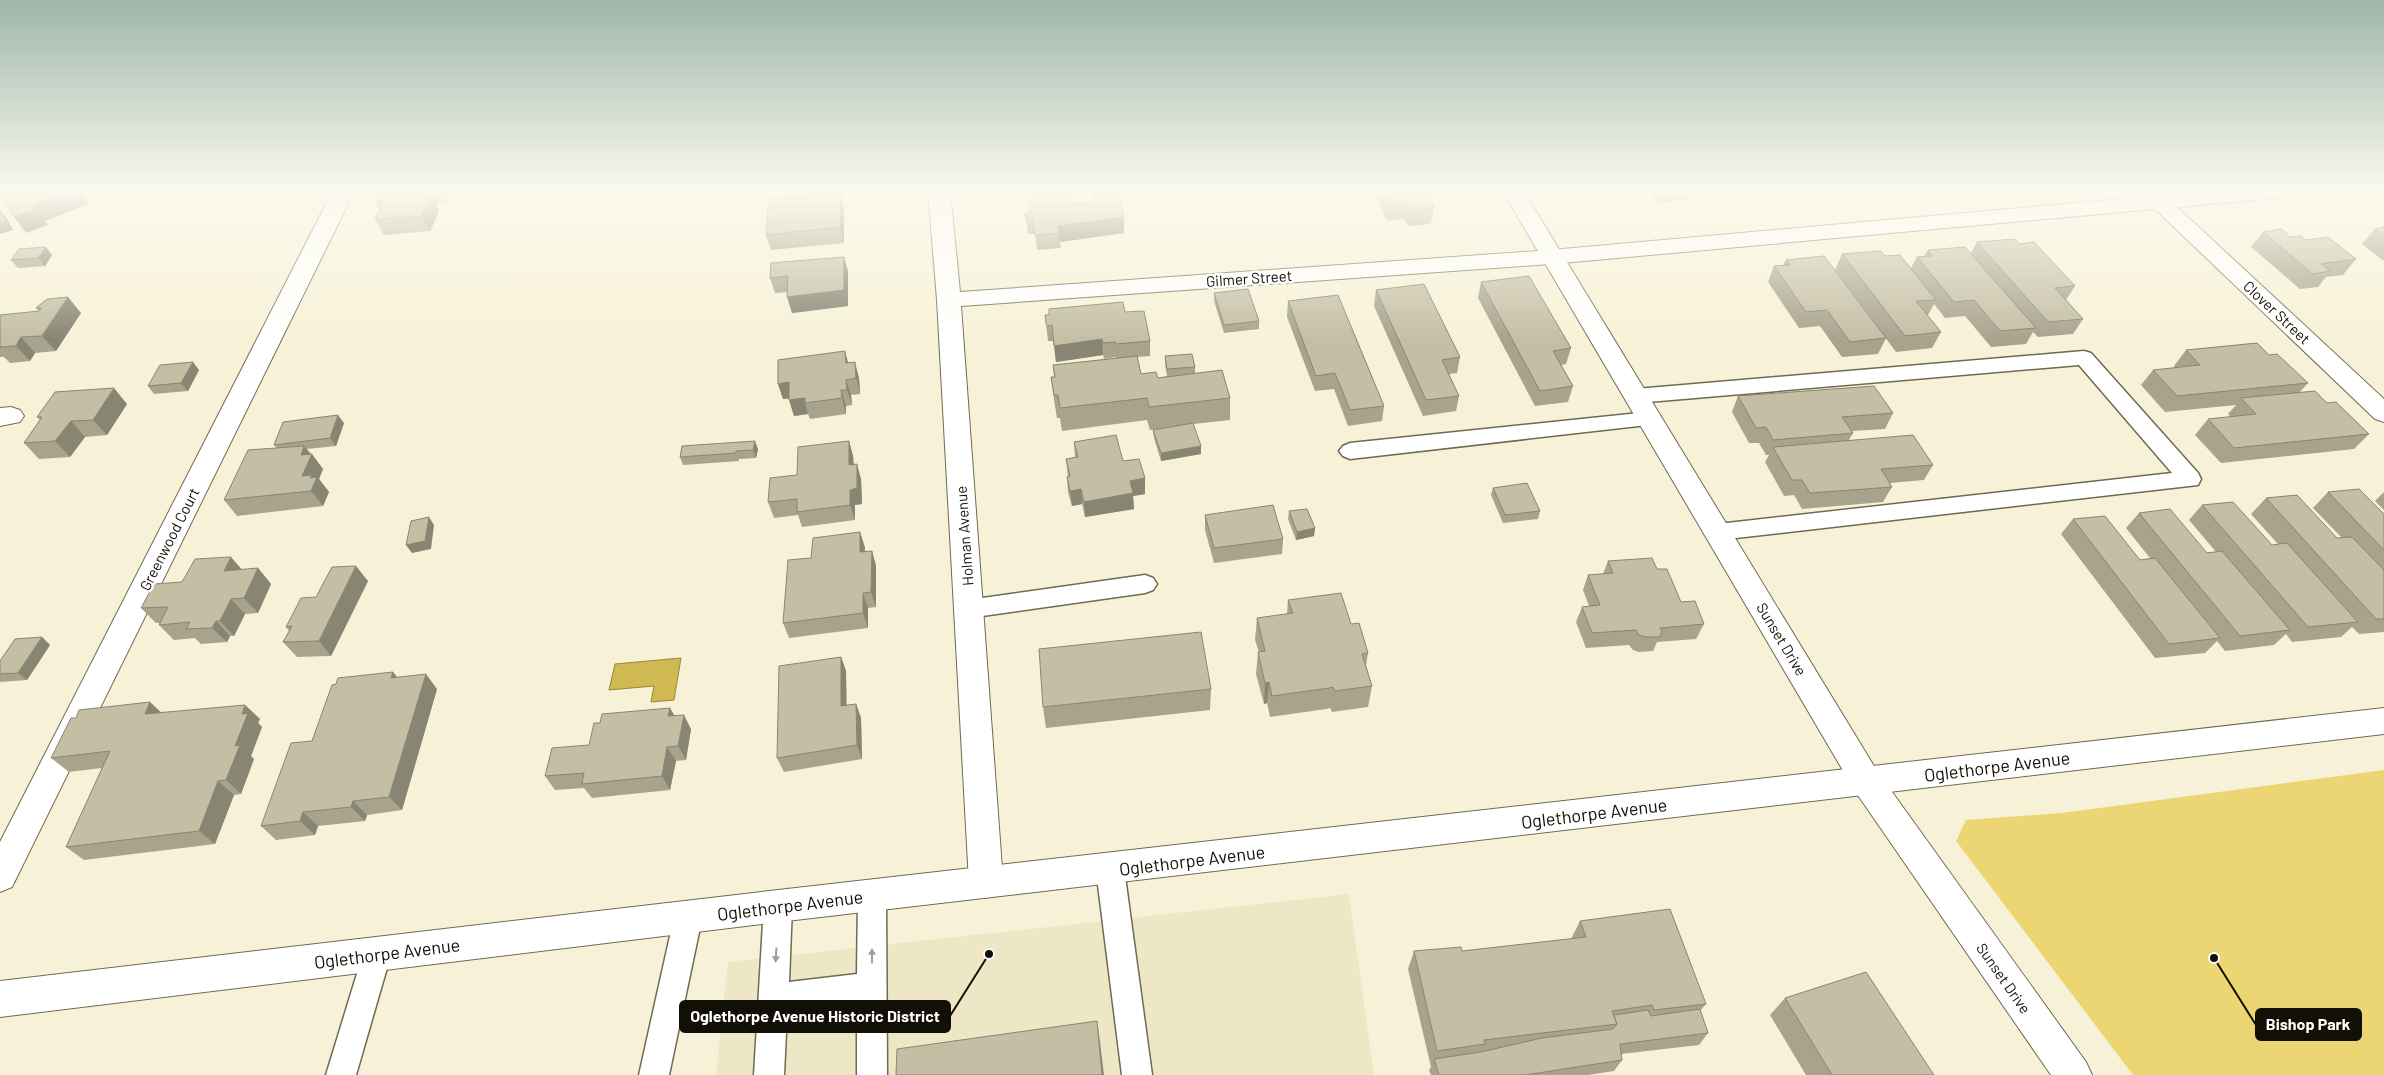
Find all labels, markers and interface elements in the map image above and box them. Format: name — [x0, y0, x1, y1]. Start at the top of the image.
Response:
street label: Gilmer Street — [1205, 266, 1293, 290]
street label: Clover Street — [2240, 277, 2314, 347]
street label: Greenwood Court — [135, 485, 203, 593]
street label: Holman Avenue — [952, 485, 976, 587]
street label: Sunset Drive — [1753, 599, 1811, 679]
street label: Oglethorpe Avenue — [1923, 746, 2071, 786]
street label: Oglethorpe Avenue — [1520, 793, 1668, 833]
street label: Oglethorpe Avenue — [1118, 840, 1266, 880]
street label: Oglethorpe Avenue — [716, 885, 864, 925]
street label: Oglethorpe Avenue — [313, 933, 461, 973]
street label: Sunset Drive — [1973, 939, 2035, 1017]
one-way arrow — [771, 947, 779, 963]
one-way arrow — [868, 948, 876, 964]
callout: Oglethorpe Avenue Historic District — [680, 1001, 950, 1032]
text: Oglethorpe Avenue Historic District — [690, 1006, 940, 1025]
callout: Bishop Park — [2256, 1009, 2361, 1040]
text: Bishop Park — [2266, 1014, 2351, 1033]

